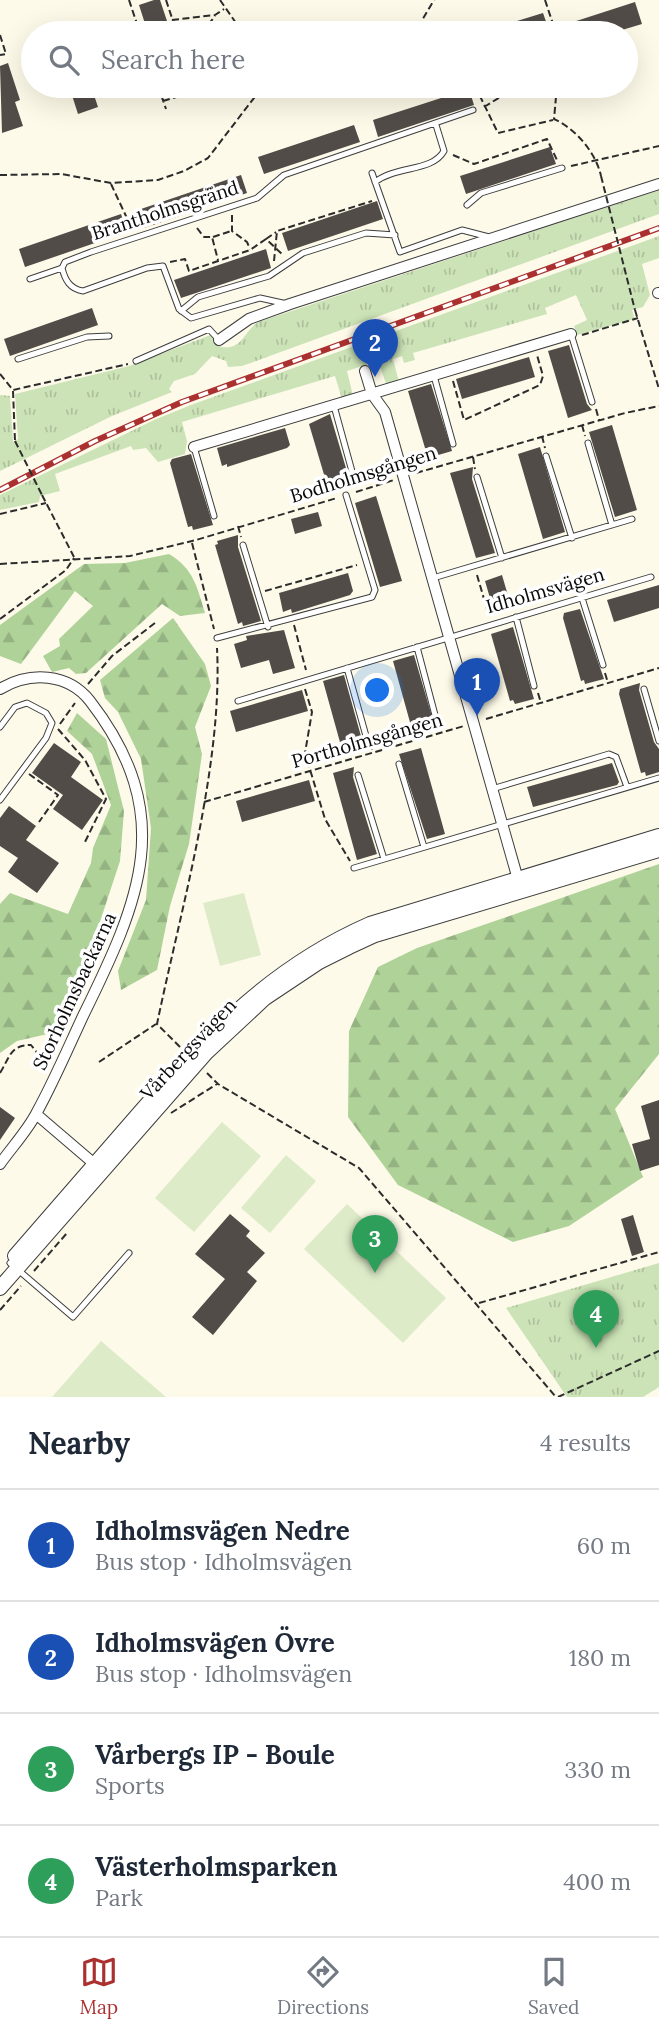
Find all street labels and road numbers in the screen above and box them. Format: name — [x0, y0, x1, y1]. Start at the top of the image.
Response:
street label: Brantholmsgränd — [89, 175, 241, 245]
street label: Bodholmsgången — [287, 440, 439, 508]
street label: Idholmsvägen — [483, 562, 607, 618]
street label: Portholmsgången — [289, 707, 445, 773]
street label: Storholmsbackarna — [27, 908, 121, 1074]
street label: Vårbergsvägen — [134, 993, 241, 1106]

